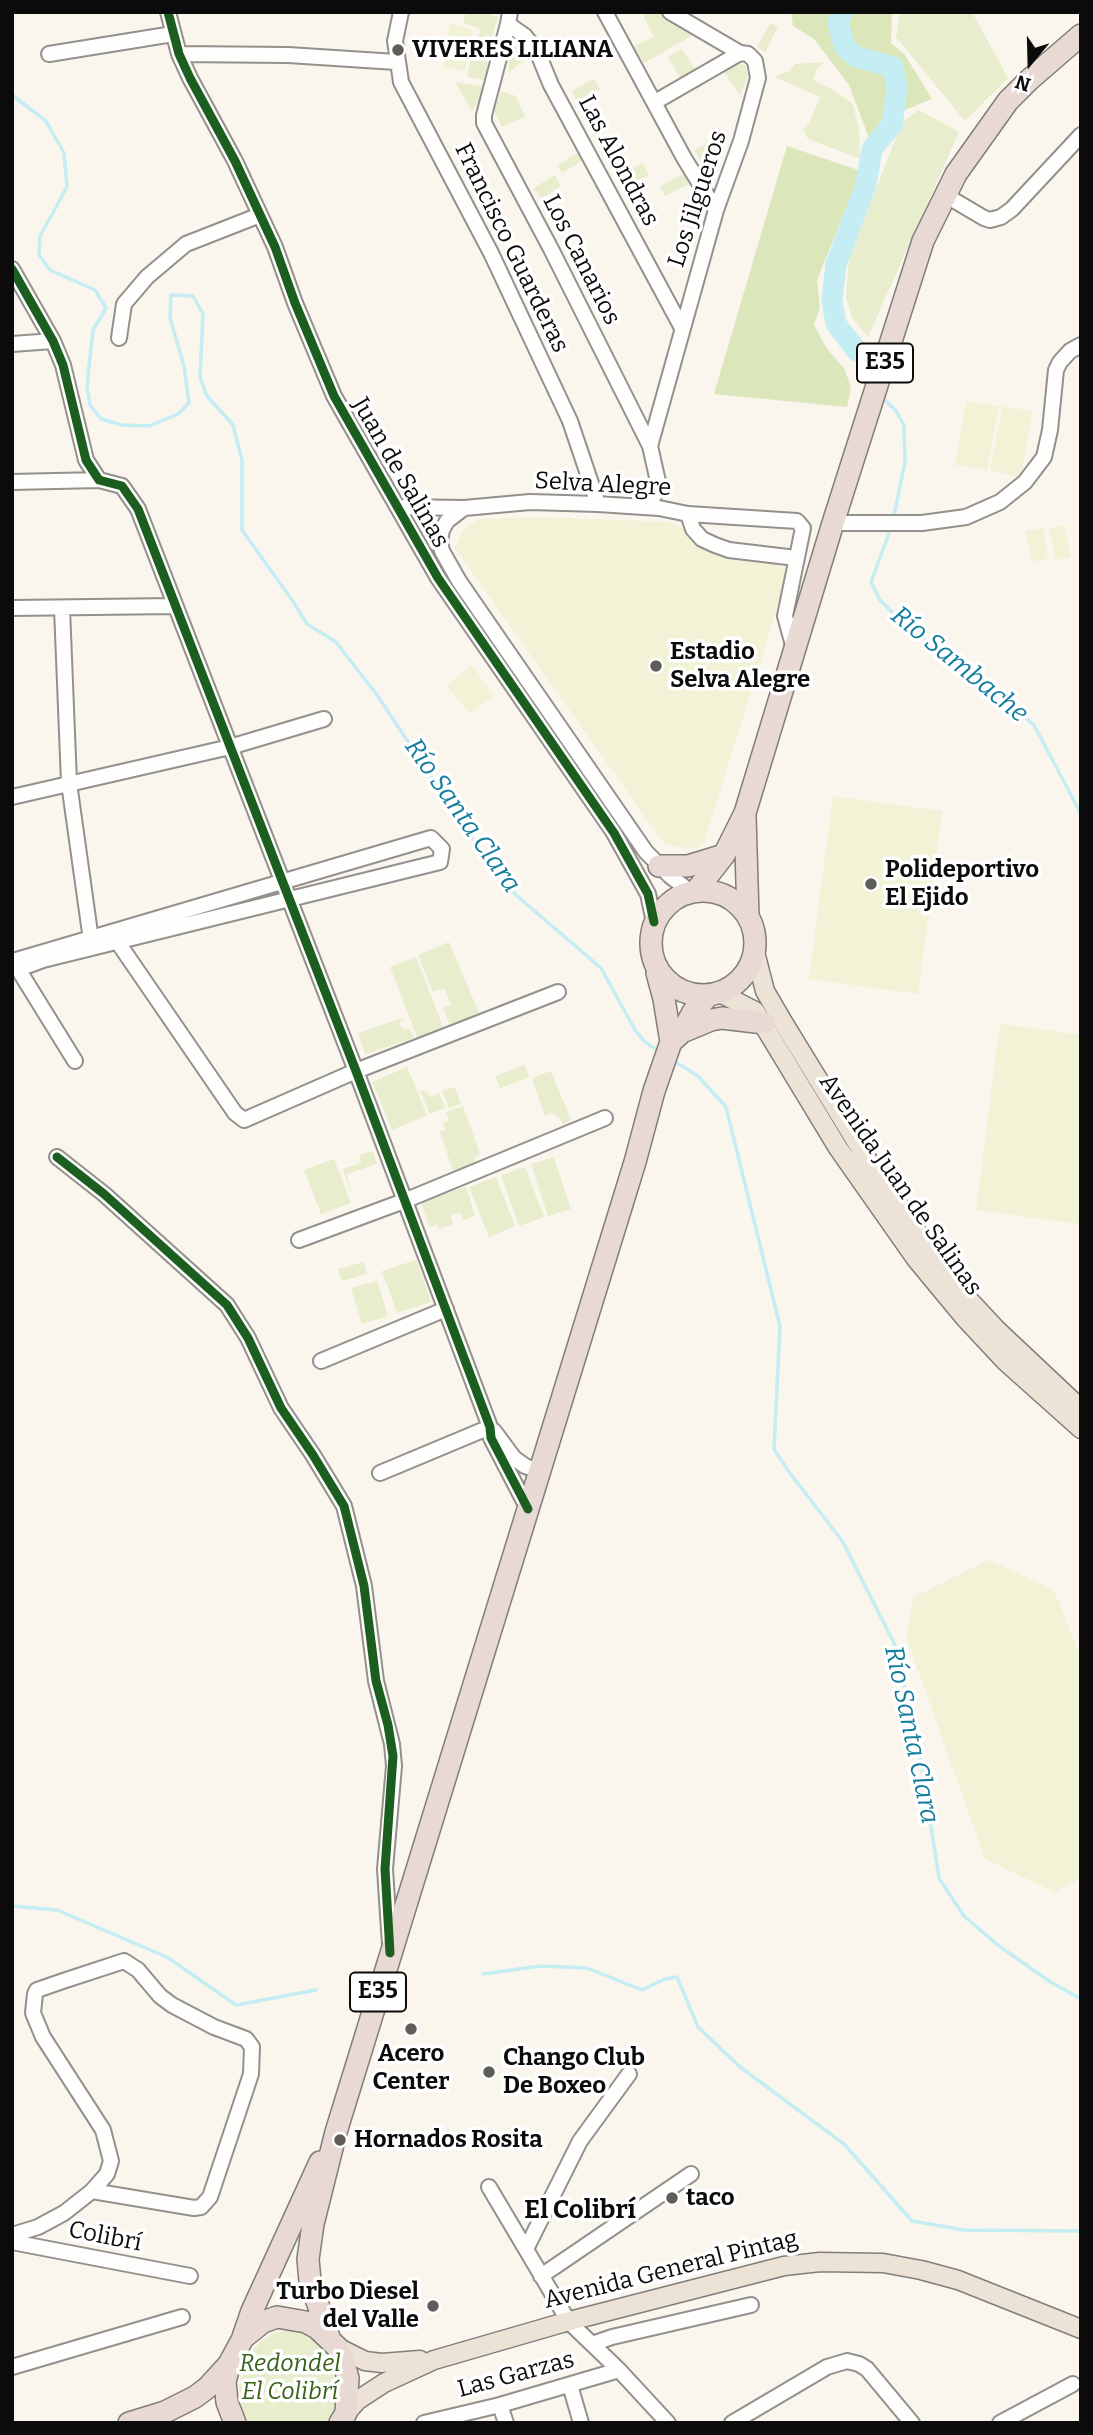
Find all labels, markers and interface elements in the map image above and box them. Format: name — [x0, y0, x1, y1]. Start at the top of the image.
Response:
north arrow — [995, 28, 1065, 98]
place label: VIVERES LILIANA — [412, 36, 613, 64]
marker: VIVERES LILIANA — [390, 42, 406, 58]
text: N — [1012, 70, 1034, 97]
street label: Las Alondras — [572, 91, 664, 231]
street label: Los Jilgueros — [662, 127, 734, 271]
street label: Francisco Guarderas — [448, 139, 574, 357]
street label: Los Canarios — [536, 190, 626, 330]
road number: E35 — [857, 344, 913, 382]
street label: Juan de Salinas — [345, 393, 455, 553]
street label: Selva Alegre — [534, 467, 672, 503]
water label: Río Sambache — [884, 600, 1034, 730]
place label: Estadio Selva Alegre — [670, 638, 810, 694]
marker: Estadio Selva Alegre — [648, 658, 664, 674]
water label: Río Santa Clara — [397, 733, 527, 899]
place label: Polideportivo El Ejido — [885, 856, 1039, 912]
marker: Polideportivo El Ejido — [863, 876, 879, 892]
street label: Avenida Juan de Salinas — [813, 1069, 987, 1301]
water label: Río Santa Clara — [877, 1643, 945, 1827]
road number: E35 — [350, 1972, 406, 2011]
marker: Acero Center — [403, 2021, 419, 2037]
place label: Acero Center — [373, 2040, 449, 2096]
place label: Chango Club De Boxeo — [503, 2044, 645, 2100]
marker: Chango Club De Boxeo — [481, 2064, 497, 2080]
place label: Hornados Rosita — [354, 2126, 543, 2154]
marker: Hornados Rosita — [332, 2132, 348, 2148]
place label: taco — [686, 2184, 735, 2212]
marker: taco — [664, 2190, 680, 2206]
district label: El Colibrí — [524, 2195, 636, 2227]
street label: Colibrí — [66, 2216, 144, 2258]
street label: Avenida General Pintag — [541, 2225, 801, 2315]
place label: Turbo Diesel del Valle — [276, 2278, 419, 2334]
marker: Turbo Diesel del Valle — [425, 2298, 441, 2314]
street label: Las Garzas — [454, 2346, 578, 2404]
park label: Redondel El Colibrí — [239, 2350, 341, 2406]

